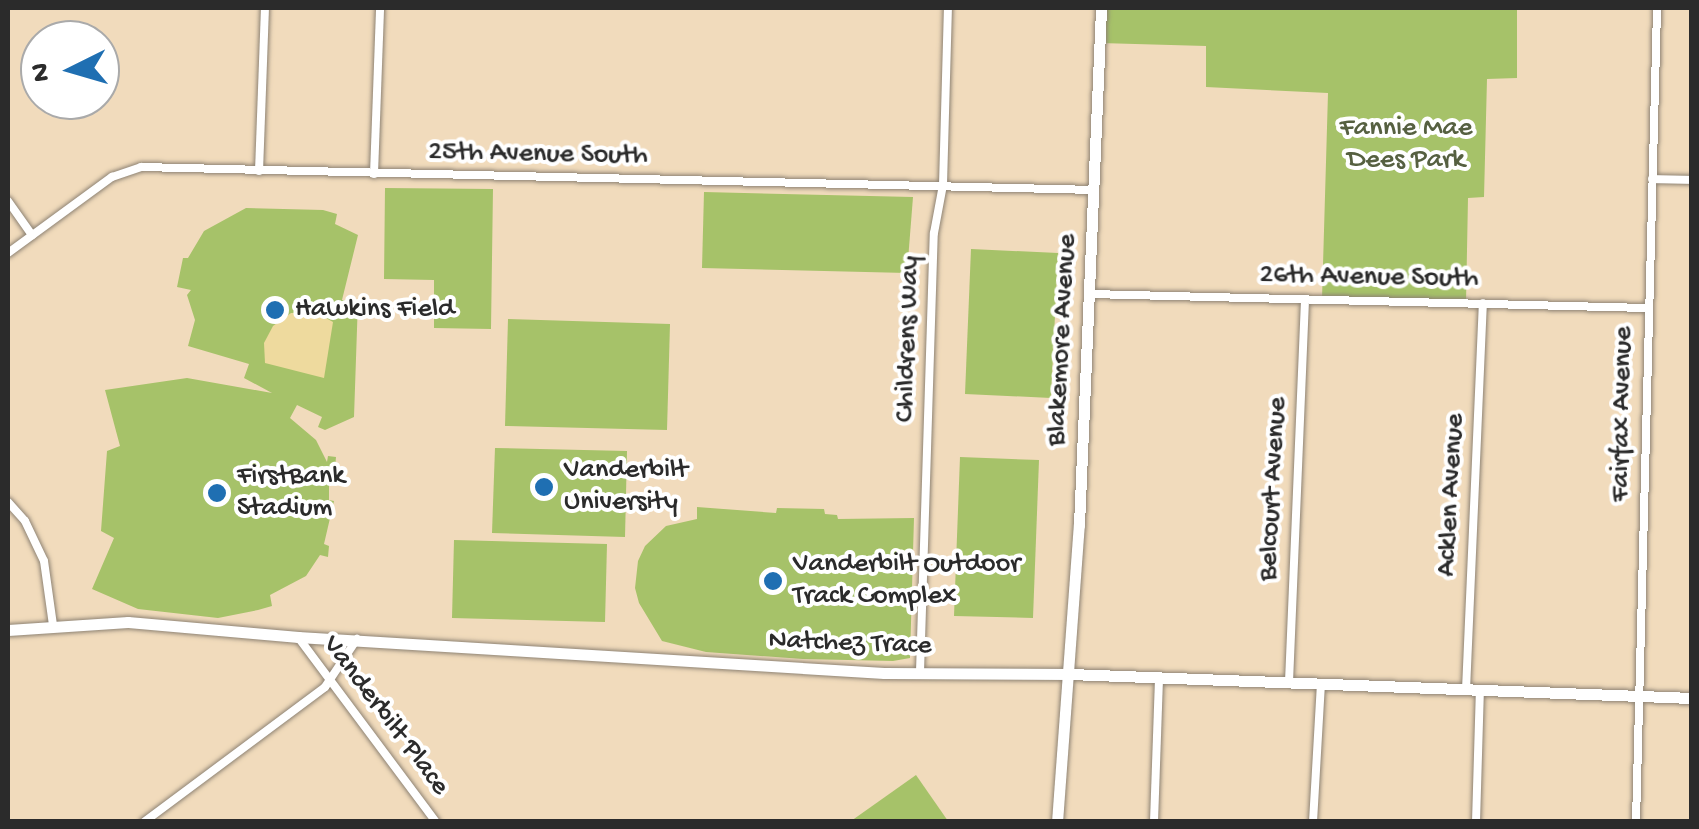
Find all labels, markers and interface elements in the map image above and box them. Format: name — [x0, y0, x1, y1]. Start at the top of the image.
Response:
north arrow — [20, 20, 120, 120]
text: N — [24, 62, 59, 83]
park label: Fannie Mae Dees Park — [1339, 112, 1473, 178]
street label: 25th Avenue South — [428, 136, 648, 174]
street label: Blakemore Avenue — [1041, 233, 1085, 447]
street label: Childrens Way — [889, 255, 929, 423]
street label: 26th Avenue South — [1259, 259, 1479, 297]
place label: Hawkins Field — [295, 293, 454, 327]
marker: Hawkins Field — [264, 299, 286, 321]
street label: Fairfax Avenue — [1605, 326, 1641, 502]
street label: Belcourt Avenue — [1252, 396, 1296, 582]
street label: Acklen Avenue — [1431, 413, 1473, 577]
place label: Vanderbilt University — [564, 454, 688, 520]
place label: FirstBank Stadium — [237, 460, 345, 526]
marker: Vanderbilt University — [533, 476, 555, 498]
marker: FirstBank Stadium — [206, 482, 228, 504]
place label: Vanderbilt Outdoor Track Complex — [793, 548, 1020, 614]
marker: Vanderbilt Outdoor Track Complex — [762, 570, 784, 592]
street label: Natchez Trace — [768, 624, 932, 664]
street label: Vanderbilt Place — [314, 629, 456, 803]

